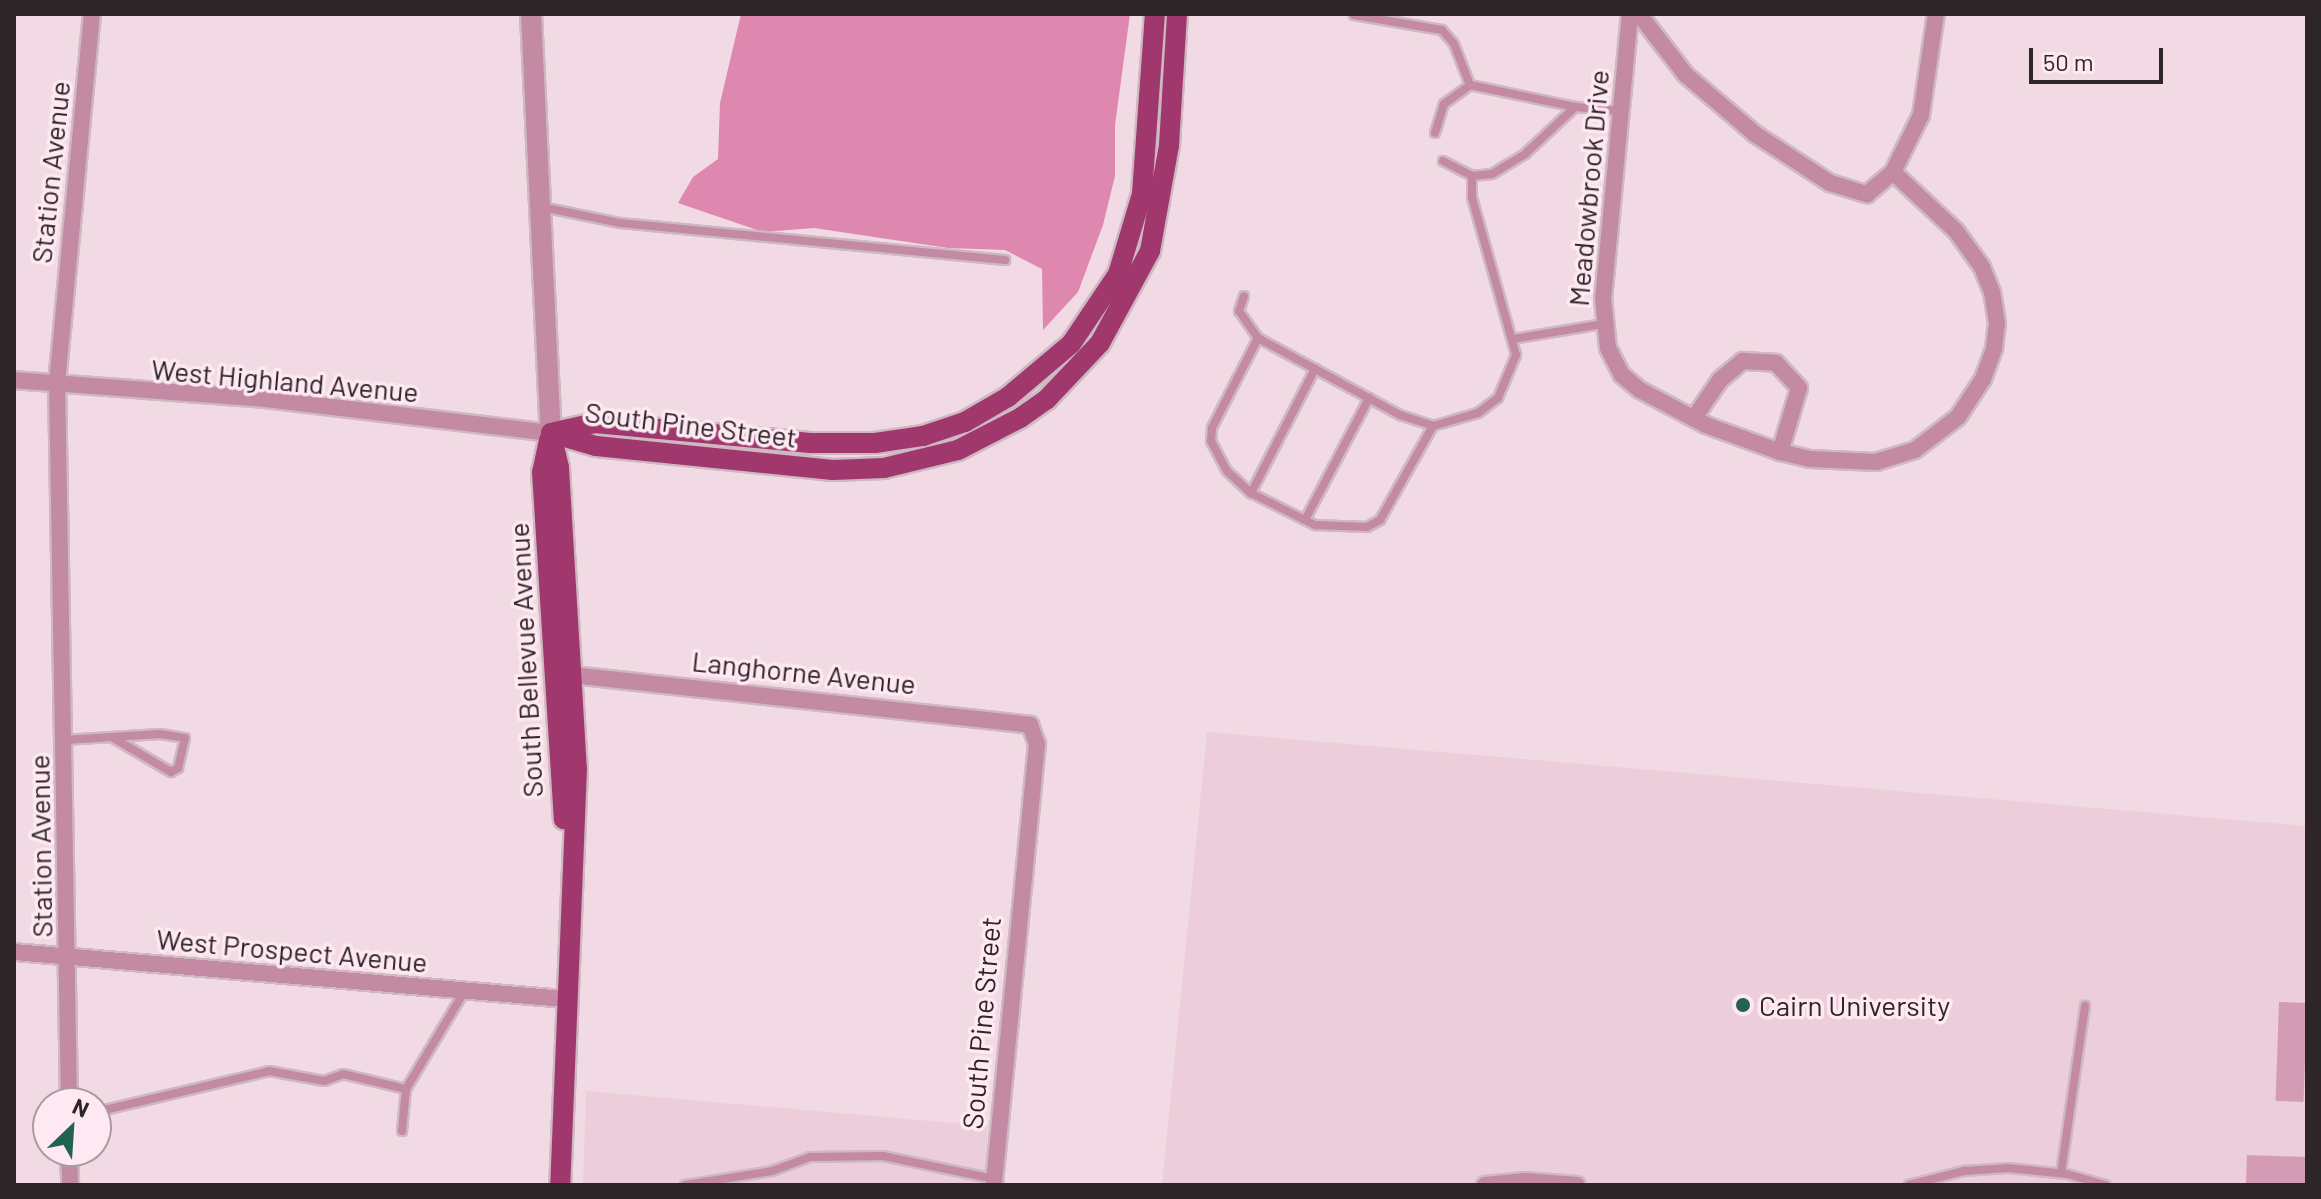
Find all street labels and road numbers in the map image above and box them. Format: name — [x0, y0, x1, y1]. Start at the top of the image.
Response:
street label: Meadowbrook Drive — [1561, 68, 1615, 308]
street label: Station Avenue — [24, 79, 76, 265]
street label: West Highland Avenue — [150, 352, 420, 408]
street label: South Pine Street — [583, 394, 799, 454]
street label: South Bellevue Avenue — [501, 522, 549, 798]
street label: Langhorne Avenue — [690, 644, 918, 700]
street label: Station Avenue — [22, 754, 58, 938]
street label: South Pine Street — [955, 915, 1007, 1131]
street label: West Prospect Avenue — [155, 921, 429, 979]

